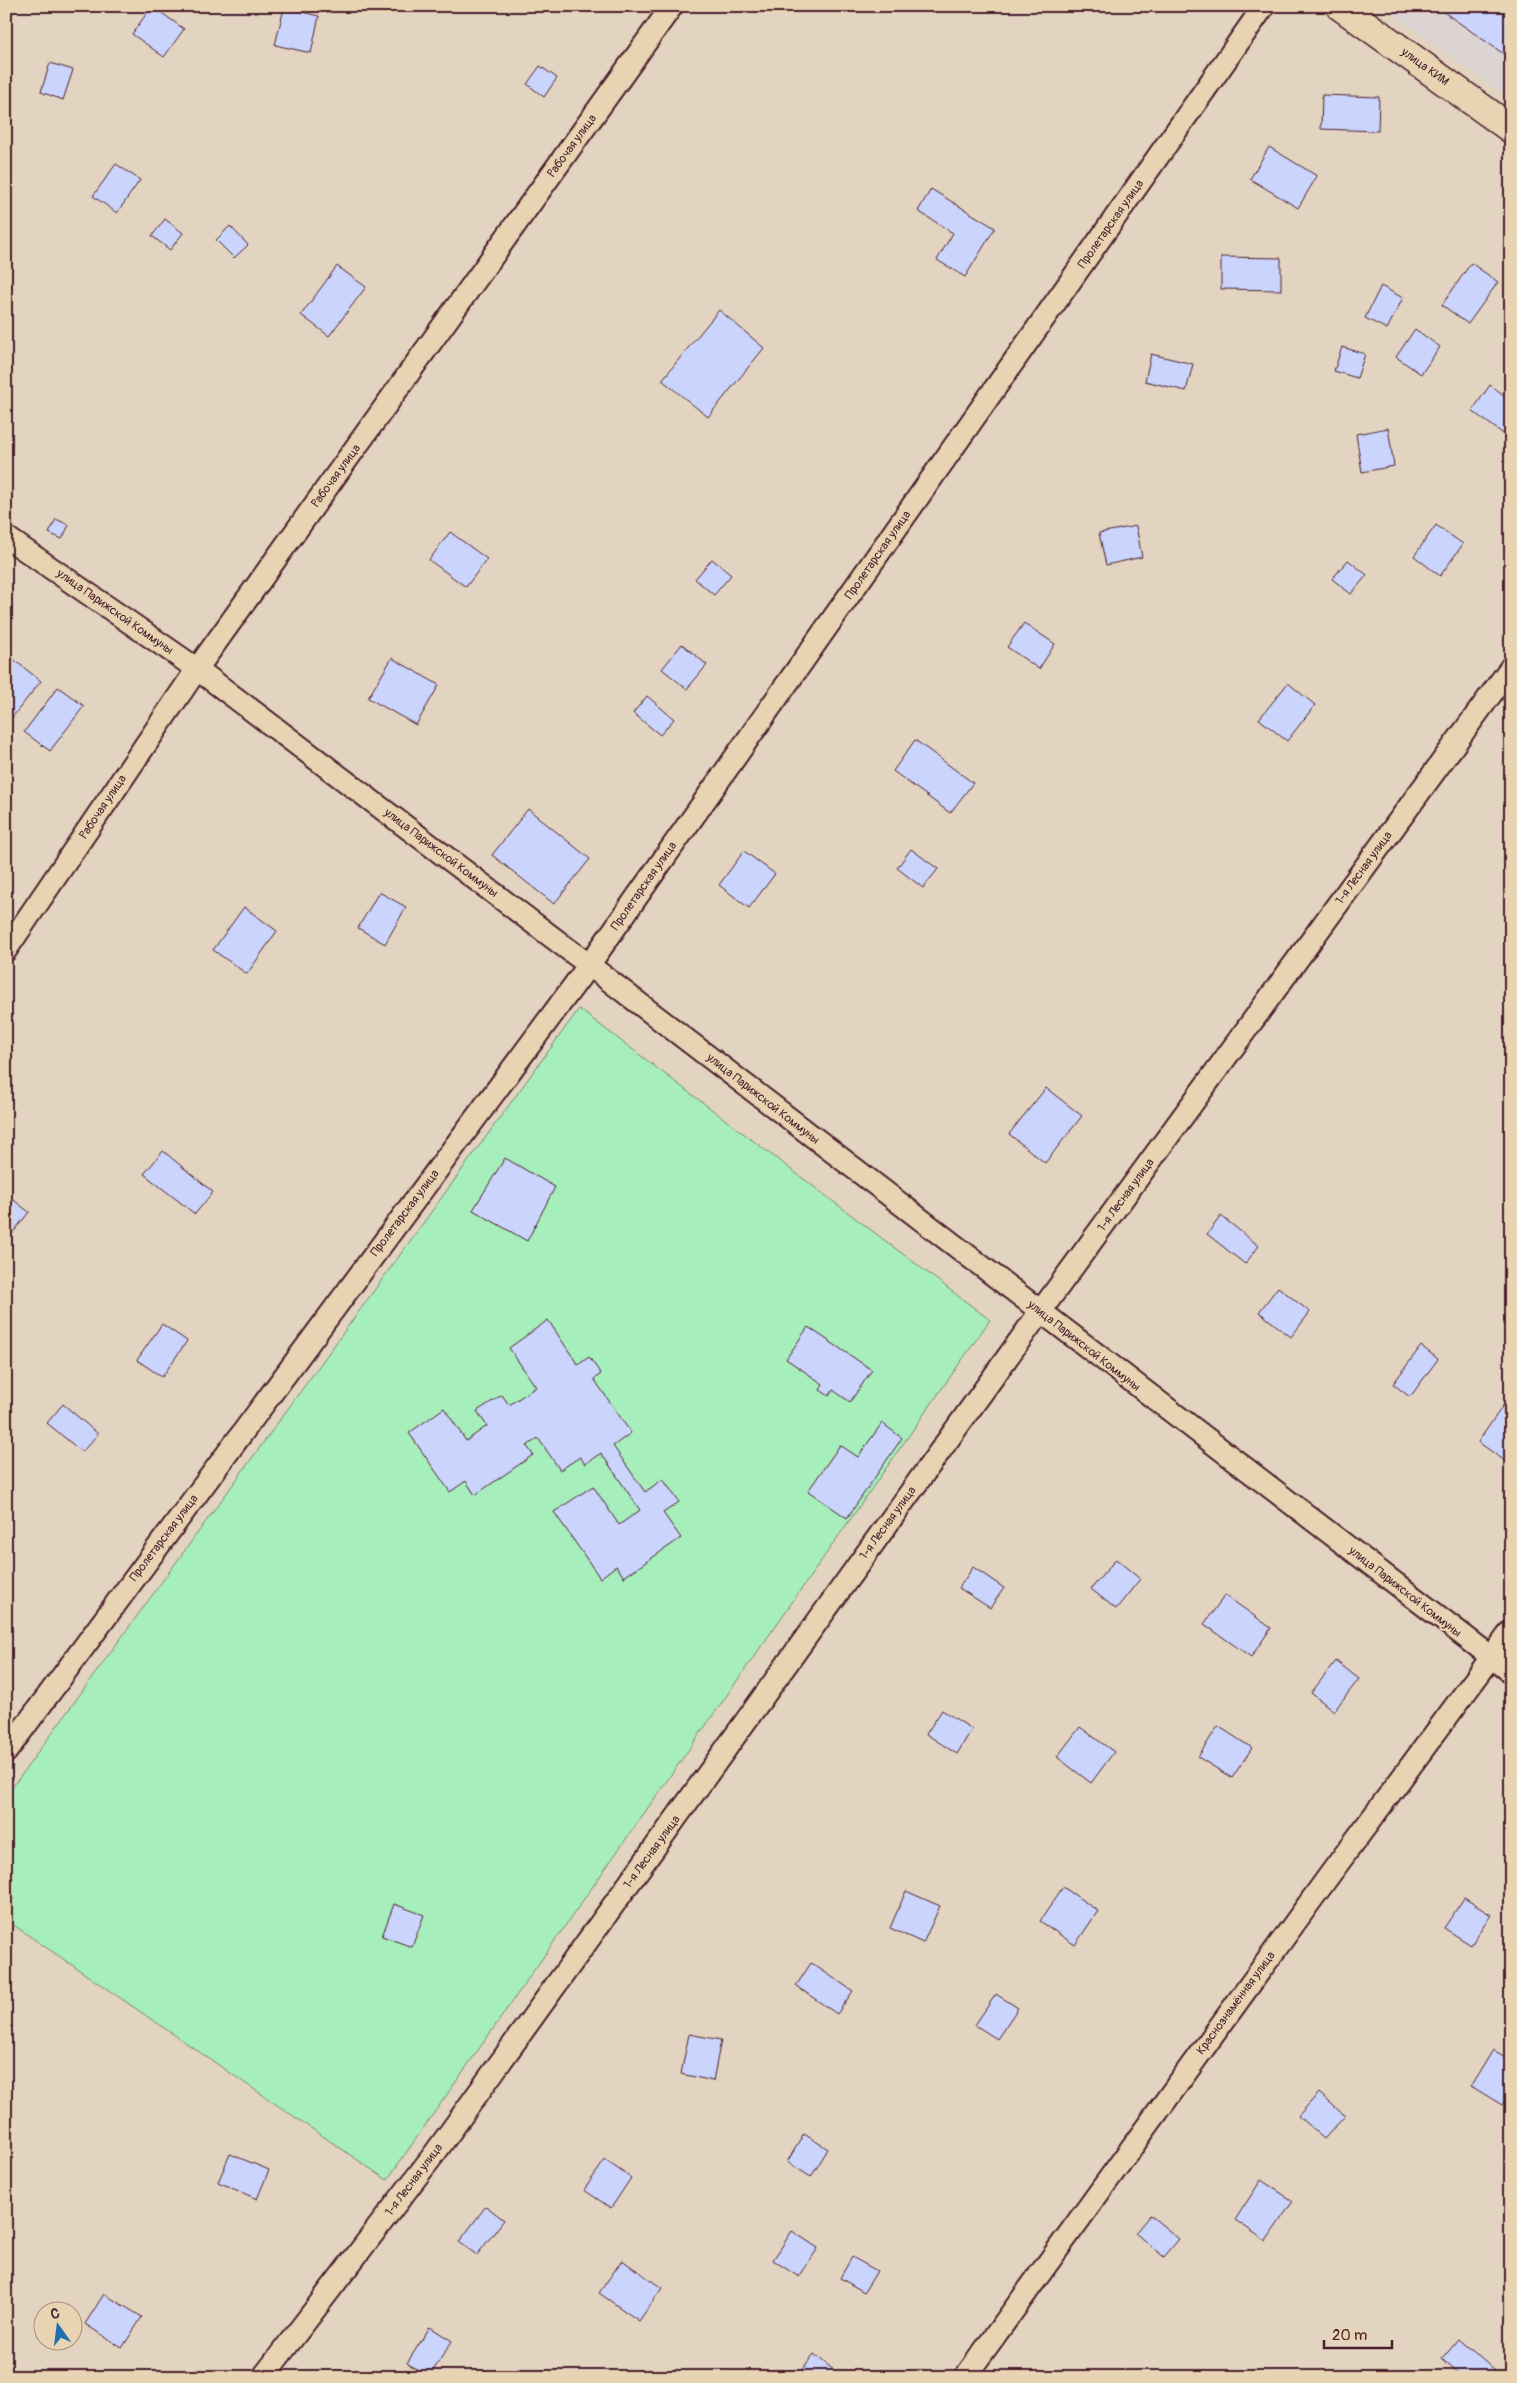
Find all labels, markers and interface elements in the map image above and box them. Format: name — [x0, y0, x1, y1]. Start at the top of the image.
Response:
street label: улица КИМ — [1397, 44, 1452, 90]
street label: Рабочая улица — [544, 111, 600, 180]
street label: Пролетарская улица — [1075, 176, 1147, 271]
street label: Рабочая улица — [308, 441, 364, 510]
street label: Пролетарская улица — [842, 507, 914, 602]
street label: улица Парижской Коммуны — [53, 565, 176, 658]
street label: Рабочая улица — [76, 772, 130, 842]
street label: улица Парижской Коммуны — [380, 805, 501, 901]
street label: 1-я Лесная улица — [1332, 828, 1396, 908]
street label: Пролетарская улица — [608, 838, 680, 933]
street label: улица Парижской Коммуны — [703, 1050, 823, 1148]
street label: 1-я Лесная улица — [1094, 1155, 1158, 1235]
street label: Пролетарская улица — [367, 1166, 443, 1259]
street label: улица Парижской Коммуны — [1024, 1297, 1144, 1395]
street label: 1-я Лесная улица — [856, 1483, 920, 1563]
street label: Пролетарская улица — [126, 1491, 202, 1584]
street label: улица Парижской Коммуны — [1345, 1543, 1465, 1641]
street label: 1-я Лесная улица — [620, 1812, 684, 1892]
street label: Краснознамённая улица — [1193, 1948, 1279, 2058]
street label: 1-я Лесная улица — [382, 2140, 446, 2219]
north arrow — [32, 2300, 82, 2350]
text: С — [49, 2304, 62, 2323]
scale bar — [1324, 2318, 1392, 2350]
text: 20 m — [1332, 2326, 1367, 2345]

